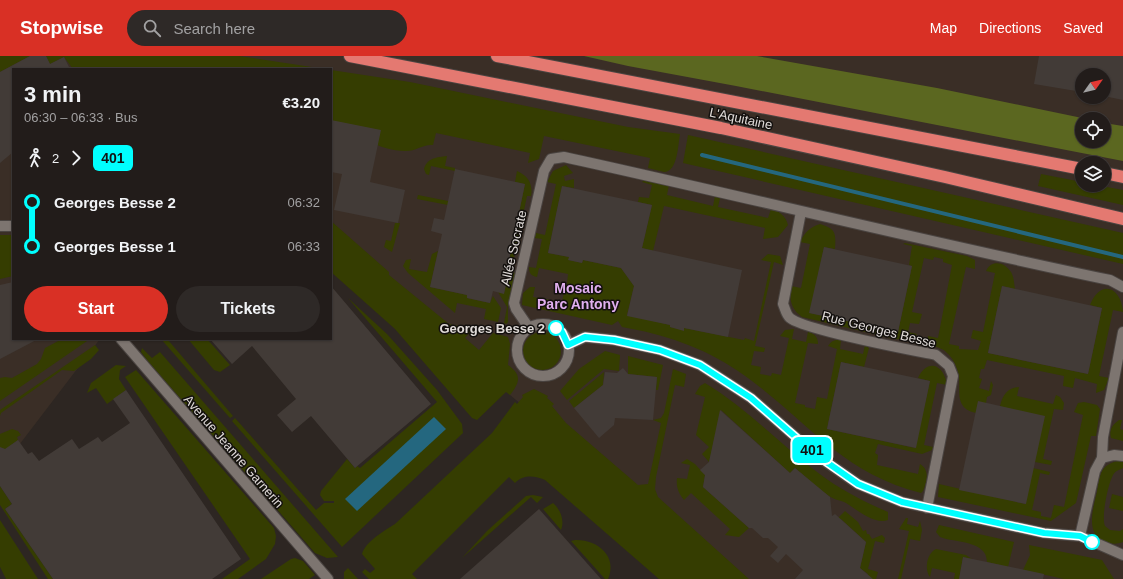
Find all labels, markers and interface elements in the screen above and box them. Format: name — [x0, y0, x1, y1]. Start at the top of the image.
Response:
search box — [127, 10, 407, 46]
text: Stopwise — [20, 17, 103, 38]
icon: search — [141, 17, 163, 39]
text: Search here — [173, 20, 255, 37]
text: Map — [930, 20, 957, 36]
text: Directions — [979, 20, 1041, 36]
text: Saved — [1063, 20, 1103, 36]
north arrow — [1075, 68, 1111, 104]
map controls — [1075, 68, 1111, 192]
text: 3 min — [24, 82, 81, 107]
text: €3.20 — [282, 94, 320, 111]
street label: L'Aquitaine — [708, 105, 774, 132]
text: 06:30 – 06:33 · Bus — [24, 110, 137, 125]
button: locate — [1075, 112, 1111, 148]
icon: walk — [24, 147, 46, 169]
icon: forward — [65, 147, 87, 169]
text: 401 — [101, 150, 125, 166]
text: 2 — [52, 151, 59, 166]
button: layers — [1075, 156, 1111, 192]
text: Georges Besse 2 — [54, 194, 176, 211]
text: 06:32 — [287, 195, 320, 210]
street label: Allée Socrate — [497, 209, 529, 287]
text: Georges Besse 1 — [54, 238, 176, 255]
text: 06:33 — [287, 239, 320, 254]
district label: Mosaic Parc Antony — [537, 280, 619, 312]
button: Start — [24, 286, 168, 332]
button: Tickets — [176, 286, 320, 332]
street label: Rue Georges Besse — [820, 308, 937, 351]
marker: Georges Besse 2 — [548, 320, 564, 336]
place label: Georges Besse 2 — [439, 321, 545, 336]
street label: Avenue Jeanne Garnerin — [181, 392, 287, 511]
line badge: 401 — [789, 437, 835, 463]
text: 401 — [800, 442, 824, 458]
unlabelled marker — [1084, 534, 1100, 550]

